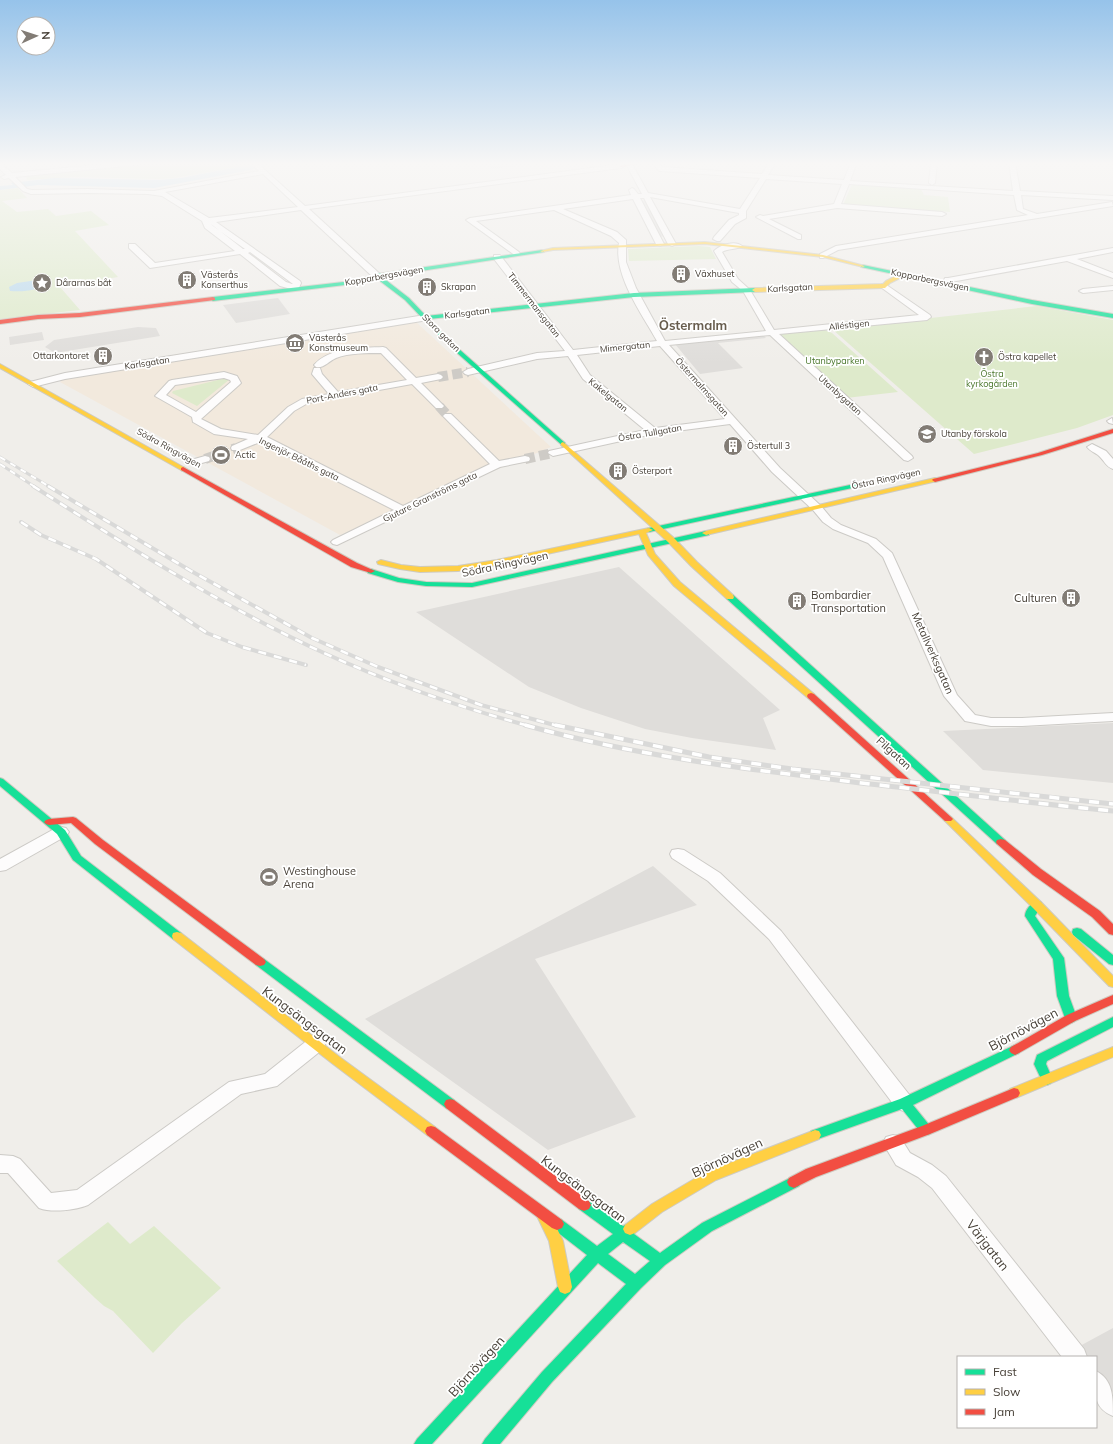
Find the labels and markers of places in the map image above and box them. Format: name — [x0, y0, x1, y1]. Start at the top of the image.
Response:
building icon: Växhuset — [670, 263, 692, 285]
place label: Växhuset — [695, 268, 734, 279]
building icon: Västerås Konserthus — [176, 269, 198, 291]
place label: Västerås Konserthus — [201, 269, 248, 290]
place icon: Dårarnas båt — [31, 272, 53, 294]
building icon: Skrapan — [416, 276, 438, 298]
place label: Dårarnas båt — [56, 277, 111, 288]
place label: Skrapan — [441, 281, 476, 292]
museum icon: Västerås Konstmuseum — [284, 332, 306, 354]
place label: Västerås Konstmuseum — [309, 332, 368, 353]
building icon: Ottarkontoret — [92, 345, 114, 367]
church icon: Östra kapellet — [973, 346, 995, 368]
place label: Ottarkontoret — [33, 350, 89, 361]
place label: Östra kapellet — [998, 351, 1056, 362]
school or university icon: Utanby förskola — [916, 423, 938, 445]
place label: Utanby förskola — [941, 428, 1007, 440]
building icon: Östertull 3 — [722, 435, 744, 457]
place label: Östertull 3 — [747, 440, 790, 451]
sports icon: Actic — [210, 444, 232, 466]
place label: Actic — [235, 449, 256, 460]
building icon: Österport — [607, 460, 629, 482]
place label: Österport — [632, 465, 672, 476]
building icon: Culturen — [1060, 587, 1082, 609]
place label: Bombardier Transportation — [811, 588, 886, 615]
building icon: Bombardier Transportation — [786, 590, 808, 612]
place label: Culturen — [1014, 591, 1057, 605]
place label: Westinghouse Arena — [283, 864, 356, 891]
sports icon: Westinghouse Arena — [258, 866, 280, 888]

